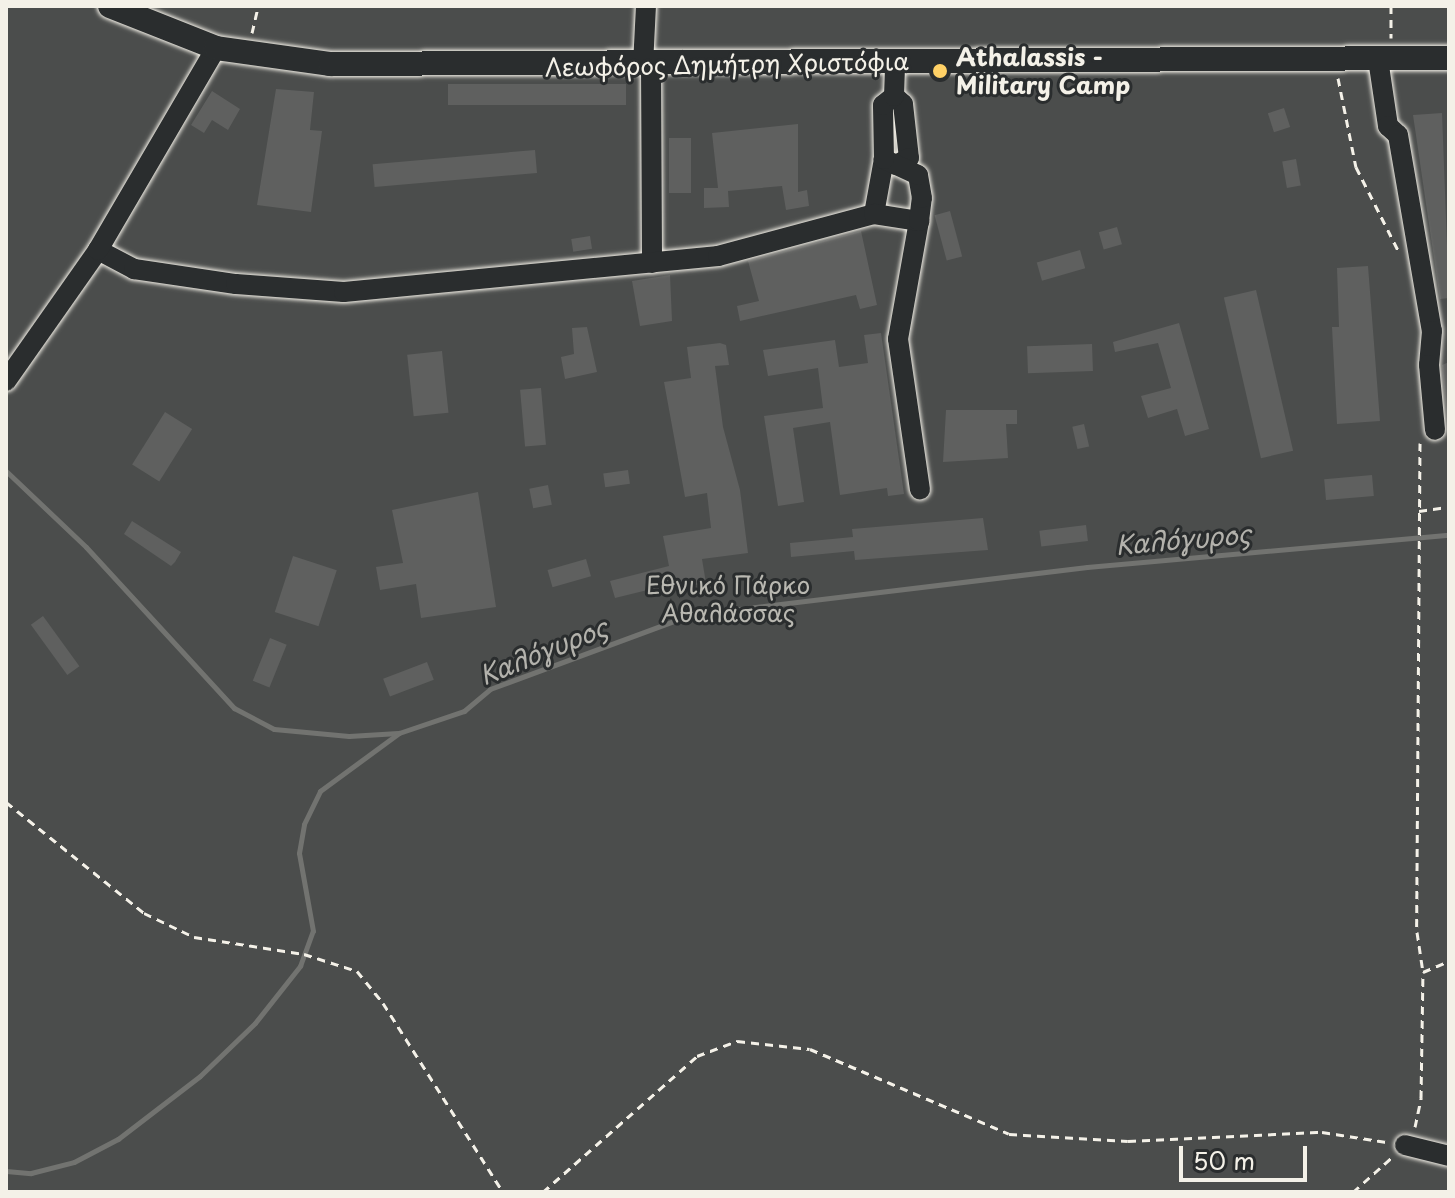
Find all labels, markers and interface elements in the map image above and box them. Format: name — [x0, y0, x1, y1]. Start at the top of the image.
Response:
place label: Athalassis - Military Camp — [956, 43, 1130, 99]
street label: Λεωφόρος Δημήτρη Χριστόφια — [545, 46, 909, 82]
marker: Athalassis - Military Camp — [931, 62, 949, 80]
water label: Καλόγυρος — [1114, 518, 1252, 560]
park label: Εθνικό Πάρκο Αθαλάσσας — [646, 571, 810, 627]
water label: Καλόγυρος — [474, 611, 612, 691]
scale bar — [1183, 1130, 1311, 1180]
text: 50 m — [1193, 1142, 1255, 1178]

